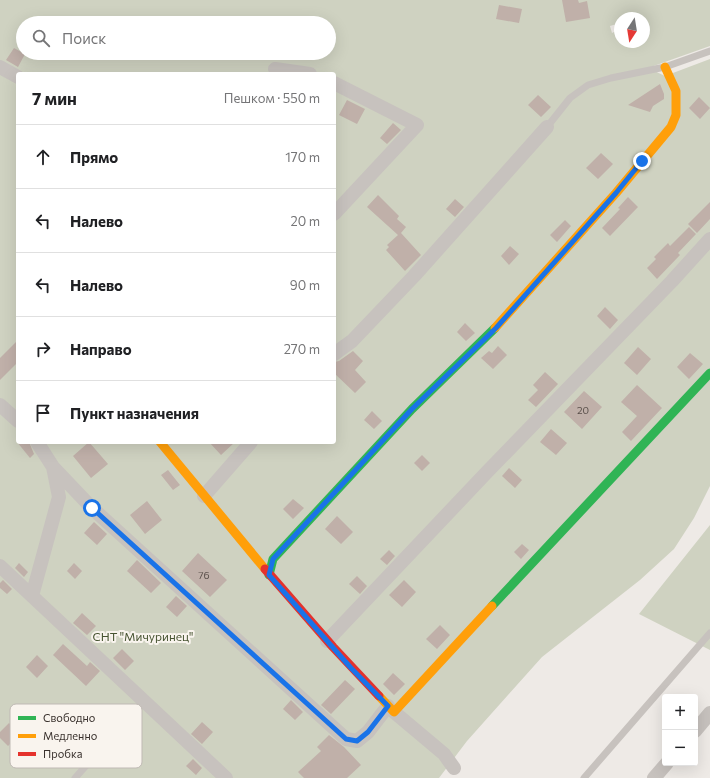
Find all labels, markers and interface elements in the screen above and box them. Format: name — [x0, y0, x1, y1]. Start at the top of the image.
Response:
north arrow — [614, 12, 650, 48]
search box — [16, 16, 336, 60]
icon: search — [30, 27, 52, 49]
text: Поиск — [62, 29, 106, 47]
text: 7 мин — [32, 88, 77, 109]
text: Пешком · 550 m — [224, 90, 320, 106]
icon: ahead — [32, 146, 54, 168]
text: Прямо — [70, 148, 118, 166]
text: 170 m — [285, 149, 320, 165]
route end — [633, 152, 651, 170]
icon: left — [32, 210, 54, 232]
text: Налево — [70, 212, 123, 230]
text: 20 m — [291, 213, 320, 229]
icon: left — [32, 274, 54, 296]
text: Налево — [70, 276, 123, 294]
text: 90 m — [290, 277, 320, 293]
icon: right — [32, 338, 54, 360]
text: Направо — [70, 340, 132, 358]
text: 270 m — [284, 341, 320, 357]
icon: arrive — [32, 402, 54, 424]
text: Пункт назначения — [70, 404, 199, 422]
house number: 20 — [577, 404, 589, 416]
route start — [83, 499, 101, 517]
house number: 76 — [198, 569, 210, 581]
park label: СНТ "Мичуринец" — [92, 629, 194, 643]
map controls — [662, 694, 698, 766]
button: + — [662, 694, 698, 730]
legend — [10, 704, 142, 768]
text: Свободно — [43, 711, 96, 724]
text: Медленно — [43, 729, 98, 742]
button: − — [662, 730, 698, 766]
text: Пробка — [43, 747, 82, 760]

